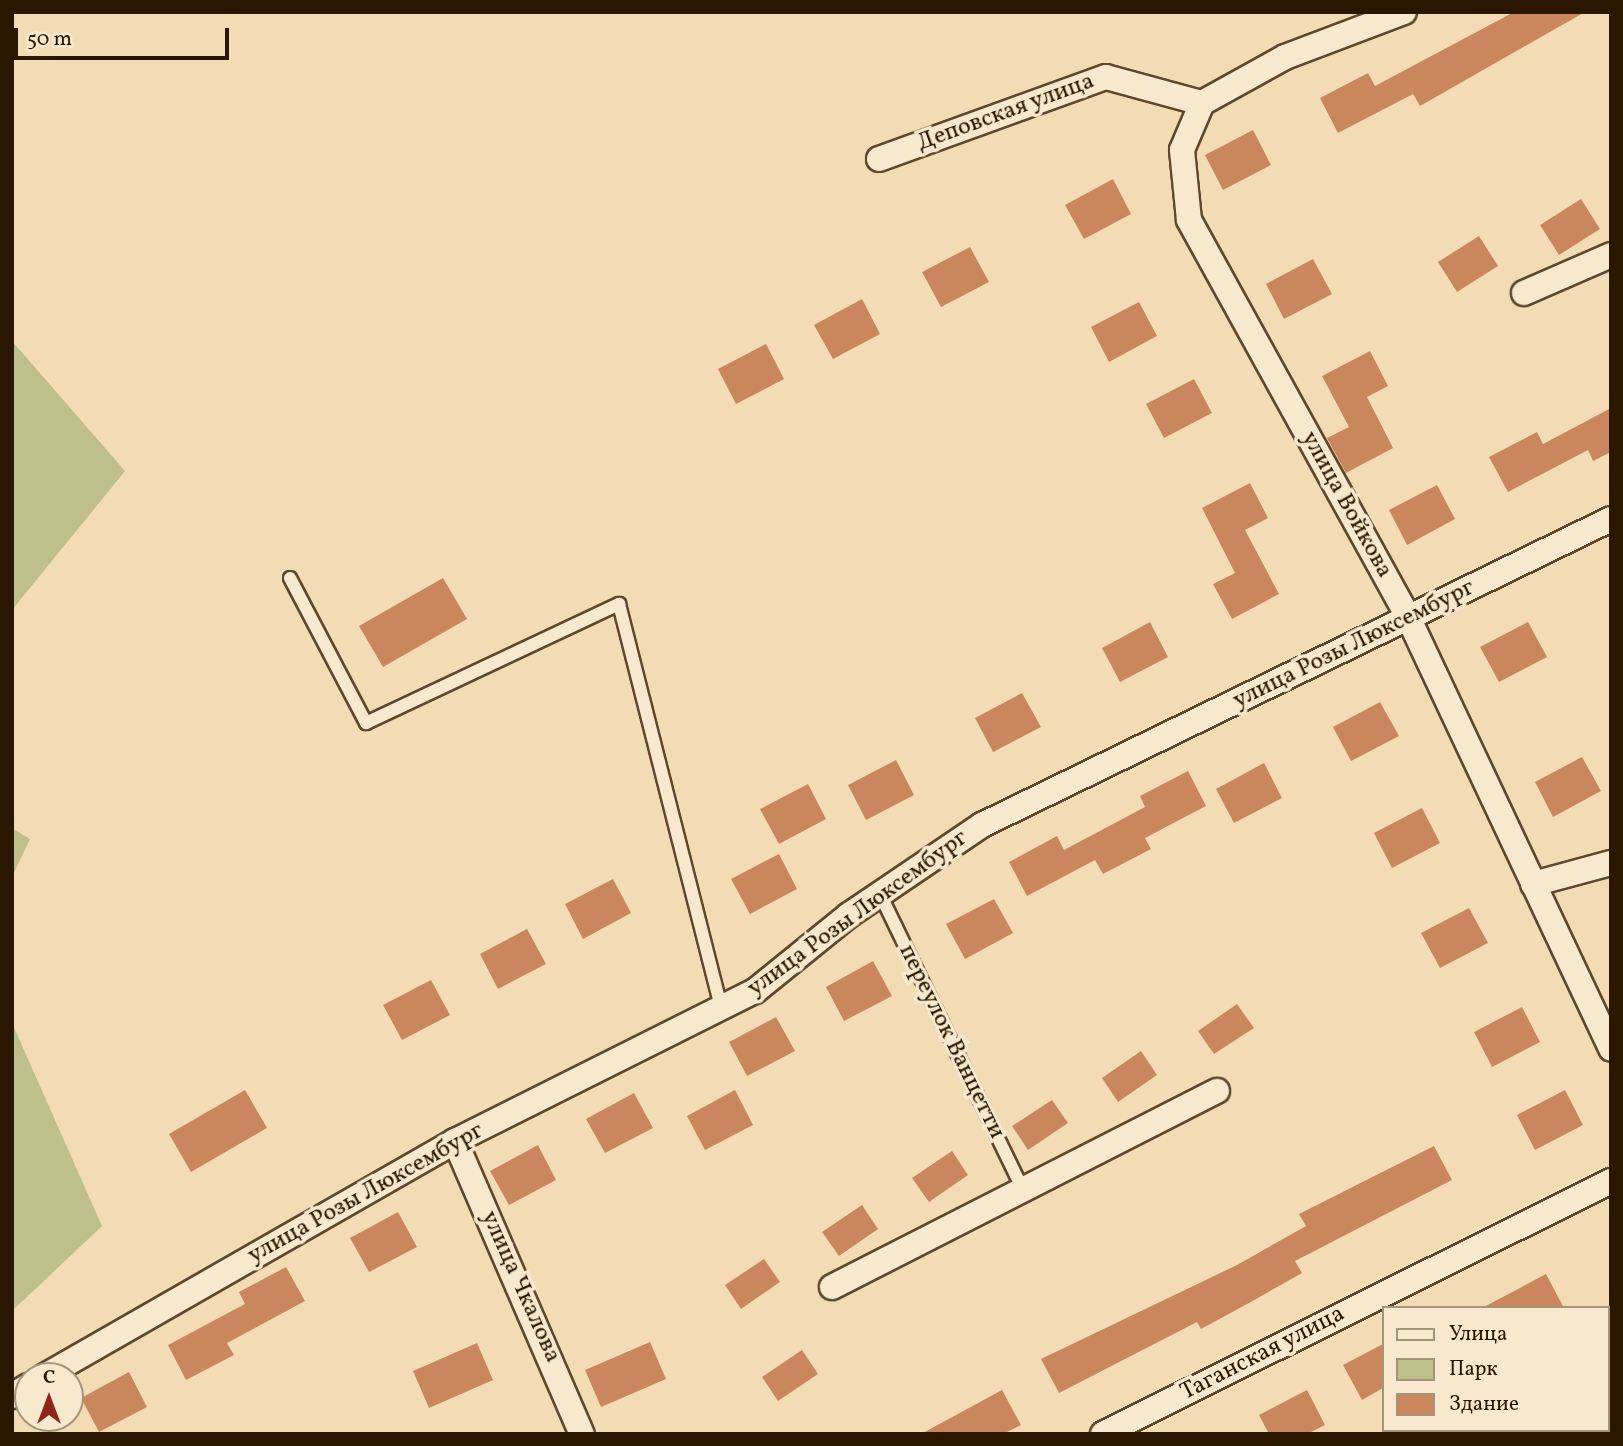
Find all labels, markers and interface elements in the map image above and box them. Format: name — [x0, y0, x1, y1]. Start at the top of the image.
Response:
scale bar — [18, 14, 233, 58]
text: 50 m — [27, 25, 72, 54]
street label: Деповская улица — [913, 67, 1099, 159]
street label: улица Войкова — [1294, 427, 1398, 583]
street label: улица Розы Люксембург — [1229, 574, 1479, 716]
street label: улица Розы Люксембург — [742, 824, 974, 1004]
street label: переулок Ванцетти — [892, 940, 1010, 1144]
street label: улица Розы Люксембург — [243, 1117, 489, 1271]
street label: улица Чкалова — [474, 1207, 566, 1367]
street label: Таганская улица — [1176, 1300, 1350, 1408]
legend — [1382, 1306, 1609, 1432]
text: Улица — [1449, 1320, 1507, 1349]
text: Парк — [1449, 1355, 1498, 1384]
north arrow — [14, 1362, 84, 1432]
text: С — [43, 1365, 55, 1391]
text: Здание — [1449, 1390, 1519, 1419]

